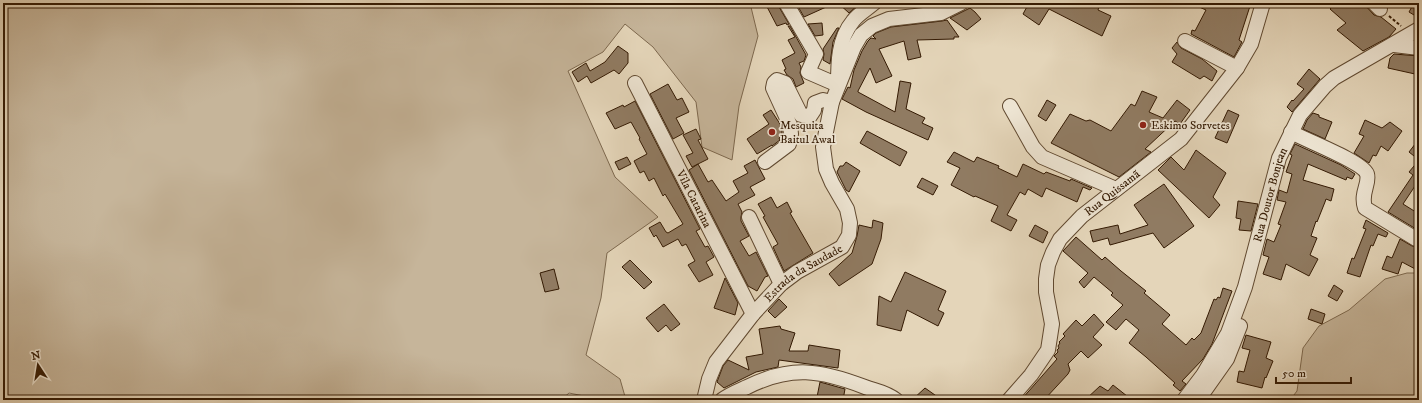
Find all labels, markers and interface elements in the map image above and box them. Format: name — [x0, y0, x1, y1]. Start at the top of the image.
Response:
place label: Mesquita Baitul Awal — [780, 118, 836, 147]
place label: Eskimo Sorvetes — [1151, 118, 1230, 133]
marker: Eskimo Sorvetes — [1138, 120, 1148, 130]
marker: Mesquita Baitul Awal — [767, 127, 777, 137]
street label: Rua Doutor Bonjean — [1250, 144, 1291, 244]
street label: Vila Catarina — [673, 166, 716, 231]
street label: Rua Quissamã — [1081, 166, 1144, 219]
street label: Estrada da Saudade — [761, 241, 845, 305]
north arrow — [18, 345, 58, 385]
text: N — [30, 348, 42, 364]
scale bar — [1276, 359, 1351, 385]
text: 50 m — [1282, 366, 1306, 381]

